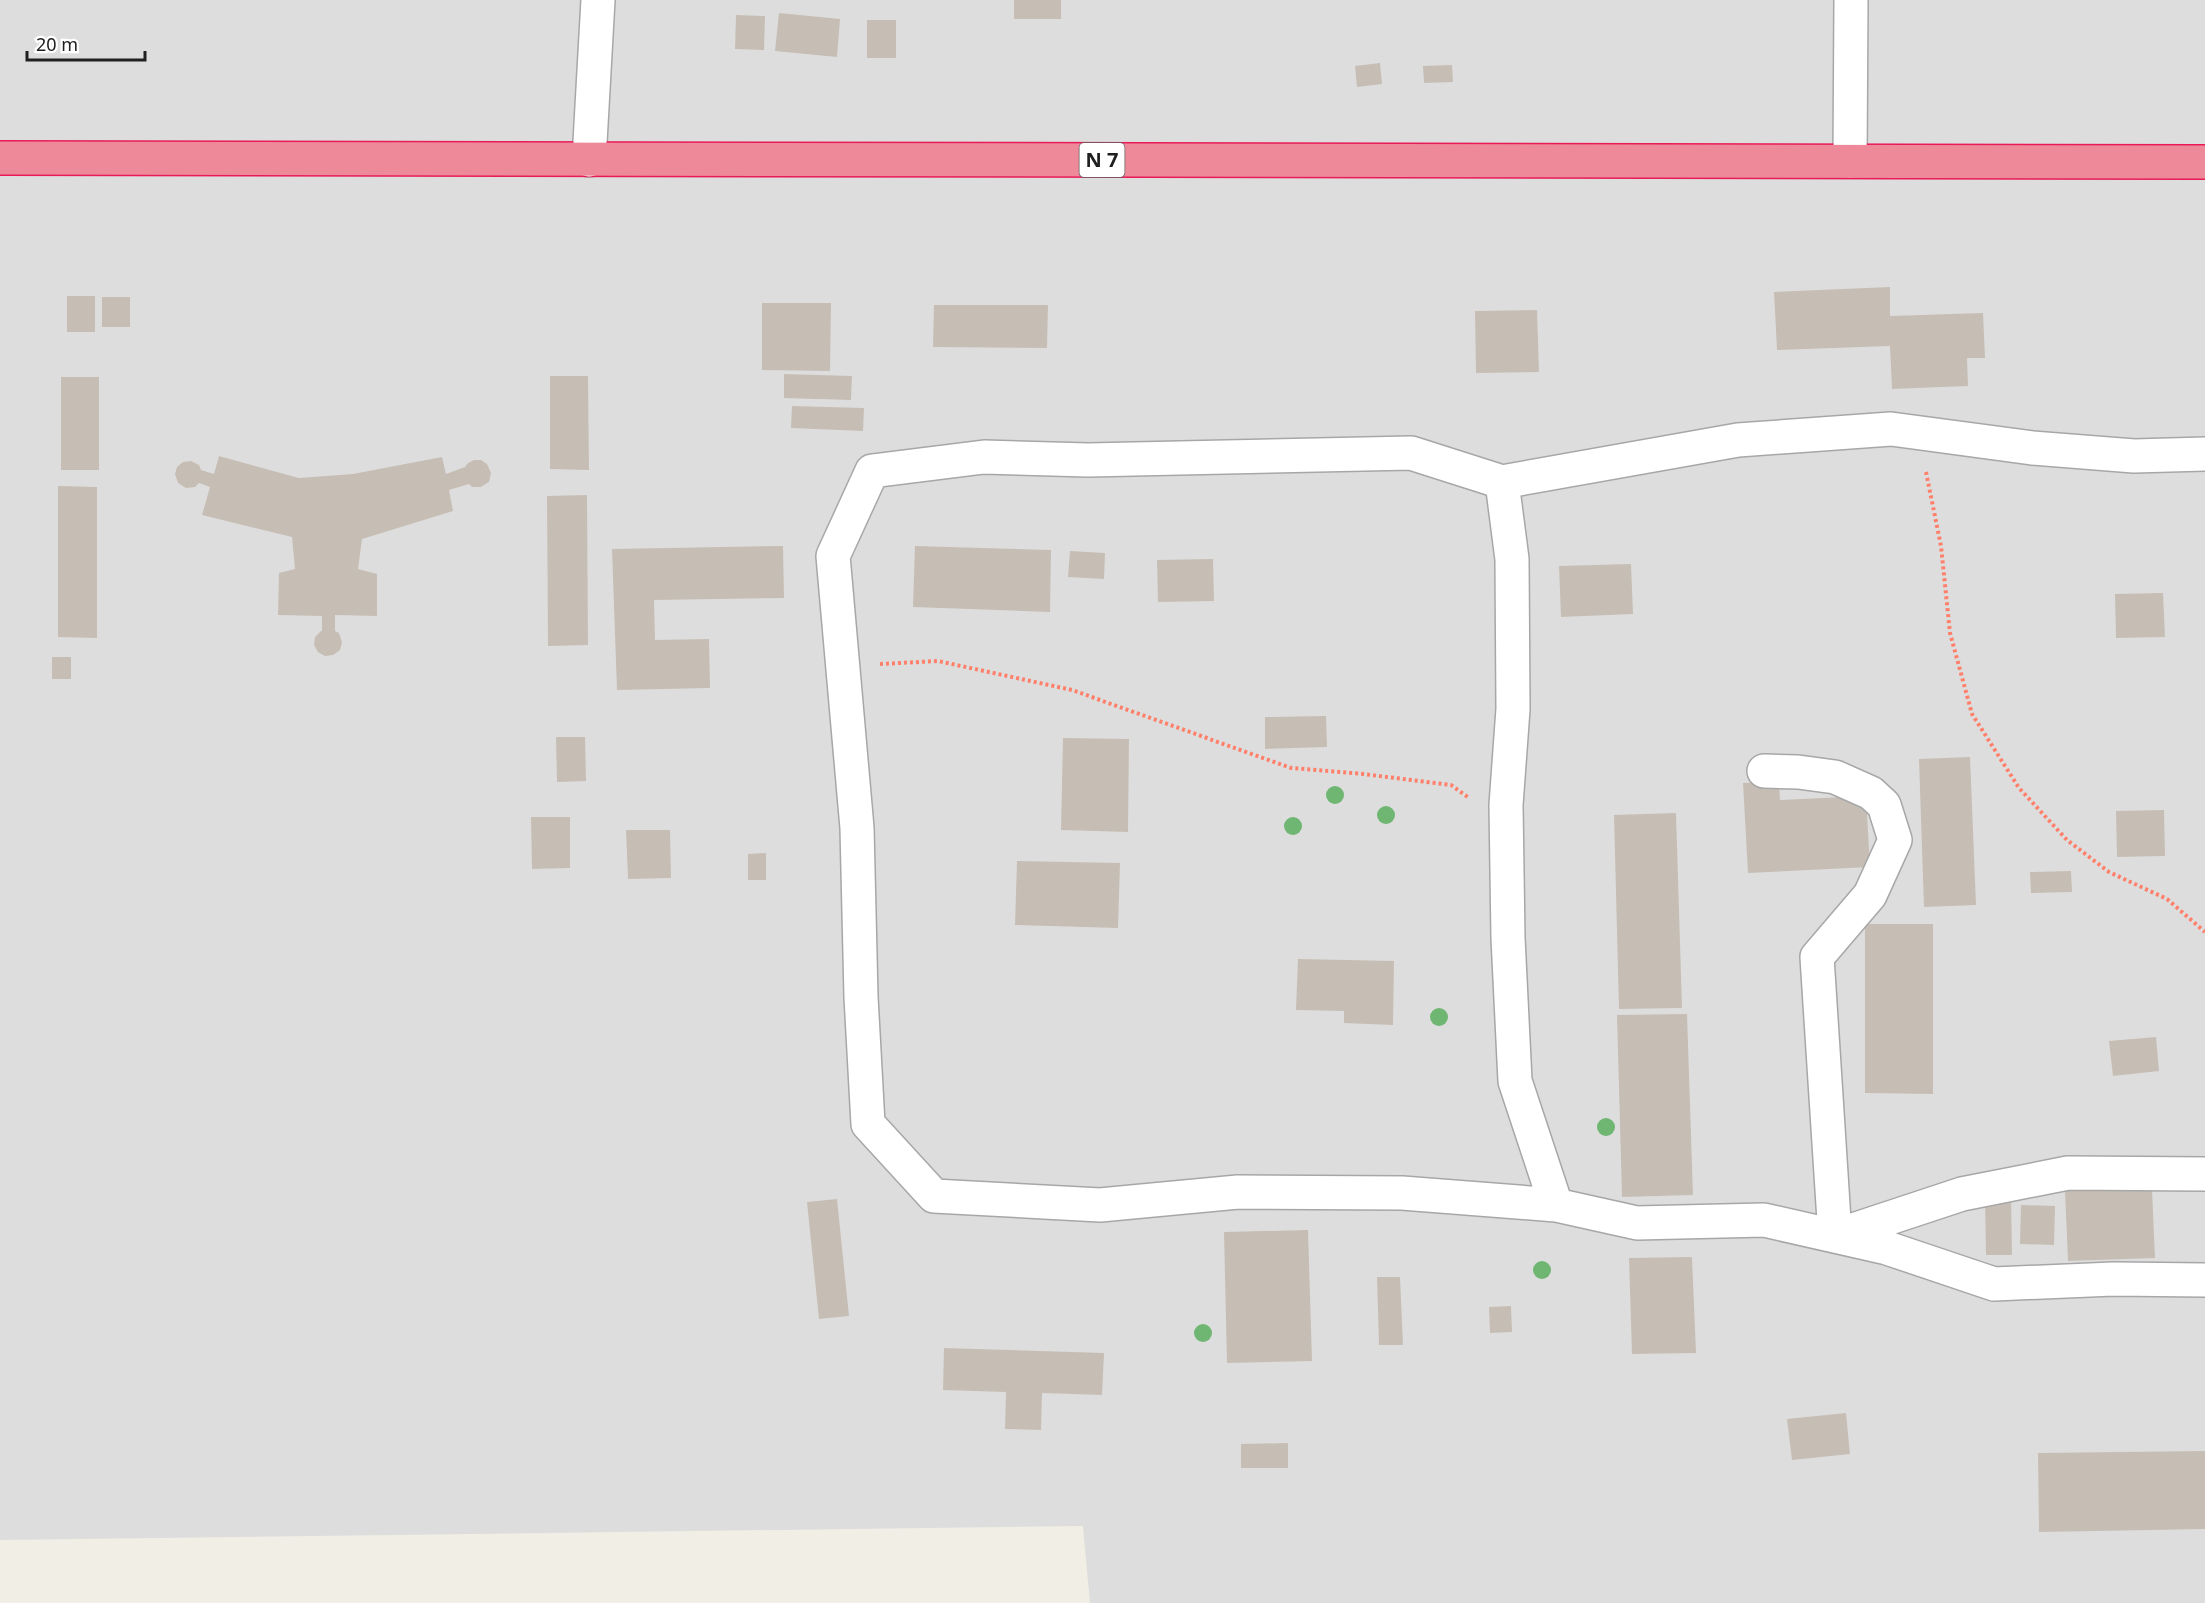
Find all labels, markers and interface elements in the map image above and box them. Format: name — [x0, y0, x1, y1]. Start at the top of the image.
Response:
scale bar — [27, 24, 146, 62]
text: 20 m — [36, 32, 78, 56]
road number: N 7 — [1080, 143, 1124, 177]

